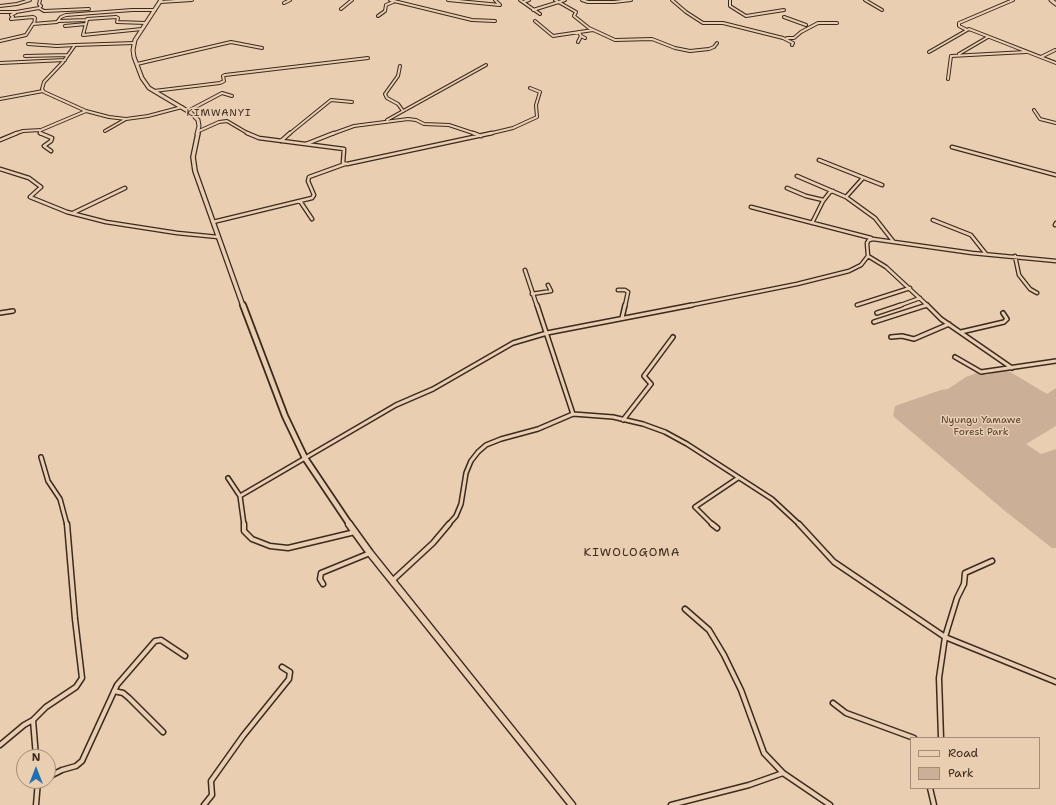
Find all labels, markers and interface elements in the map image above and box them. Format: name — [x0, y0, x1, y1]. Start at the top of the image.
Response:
district label: KIMWANYI — [186, 107, 252, 119]
park label: Nyungu Yamawe Forest Park — [941, 414, 1021, 438]
district label: KIWOLOGOMA — [583, 546, 681, 560]
legend — [910, 737, 1040, 789]
text: Road — [948, 745, 978, 761]
north arrow — [16, 749, 56, 789]
text: N — [32, 750, 40, 765]
text: Park — [948, 765, 974, 781]

